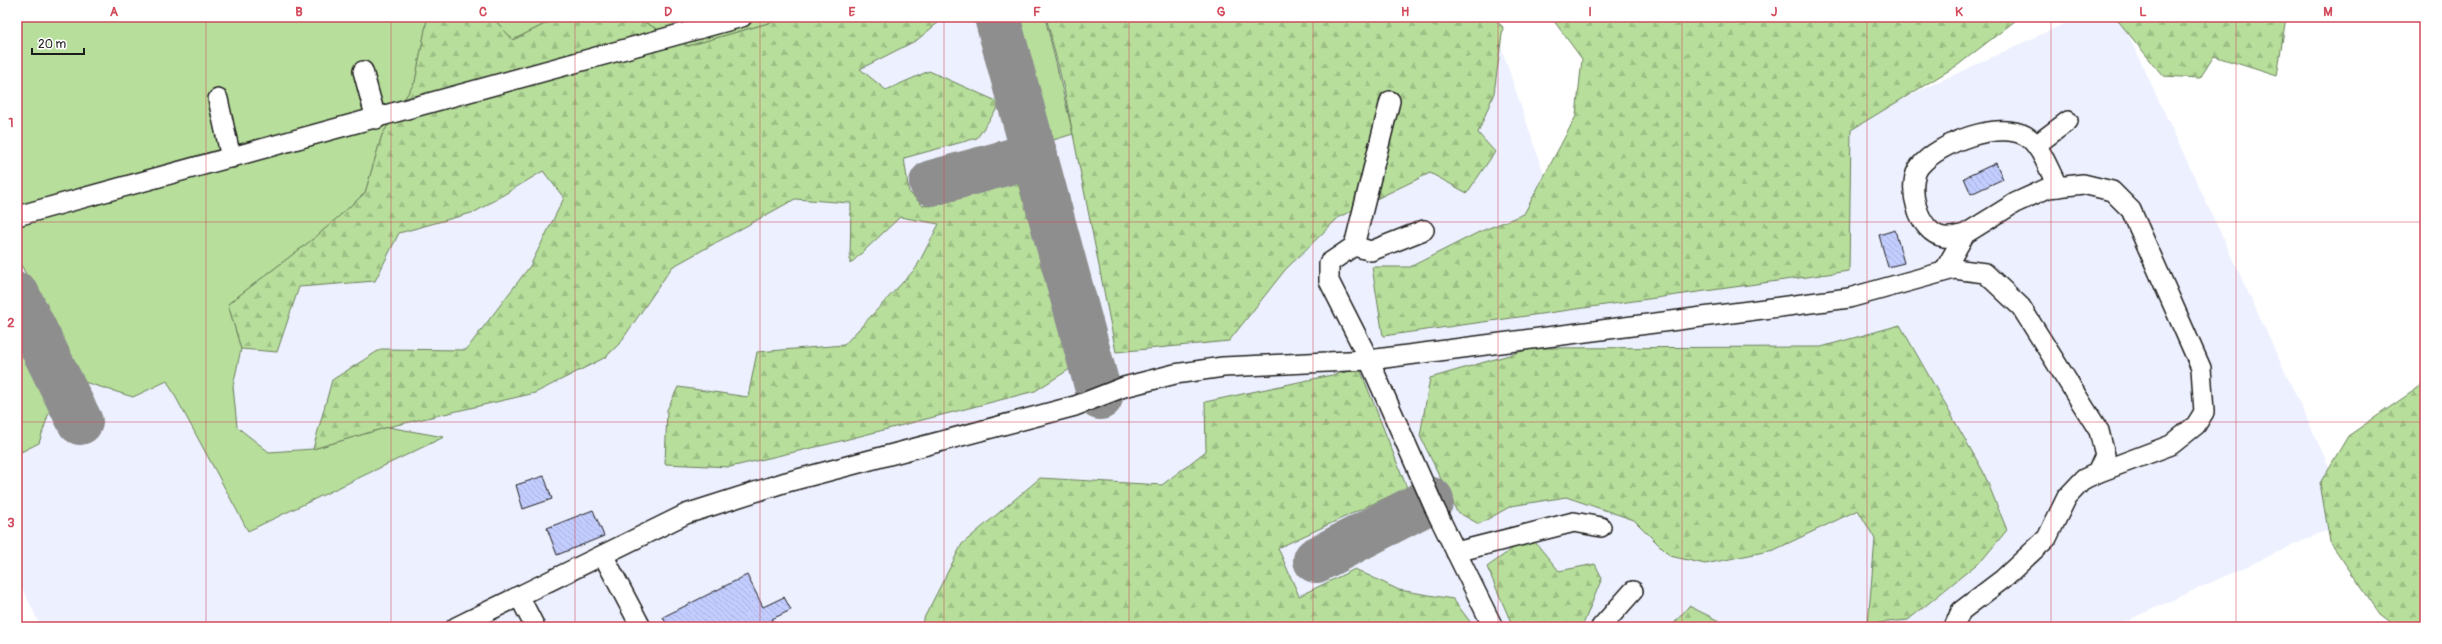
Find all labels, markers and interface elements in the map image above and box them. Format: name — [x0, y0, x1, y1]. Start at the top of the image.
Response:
text: A — [110, 4, 119, 20]
text: B — [295, 4, 303, 20]
text: C — [479, 4, 487, 20]
text: D — [664, 4, 672, 20]
text: E — [849, 4, 856, 20]
text: F — [1033, 4, 1041, 20]
text: G — [1217, 4, 1226, 20]
text: H — [1401, 4, 1409, 20]
text: I — [1588, 4, 1592, 20]
text: J — [1771, 4, 1777, 20]
text: K — [1955, 4, 1963, 20]
text: L — [2139, 4, 2147, 20]
text: M — [2323, 4, 2333, 20]
scale bar — [32, 30, 84, 56]
text: 20 m — [38, 37, 67, 52]
text: 1 — [8, 115, 14, 131]
text: 2 — [7, 315, 15, 331]
text: 3 — [7, 515, 15, 531]

